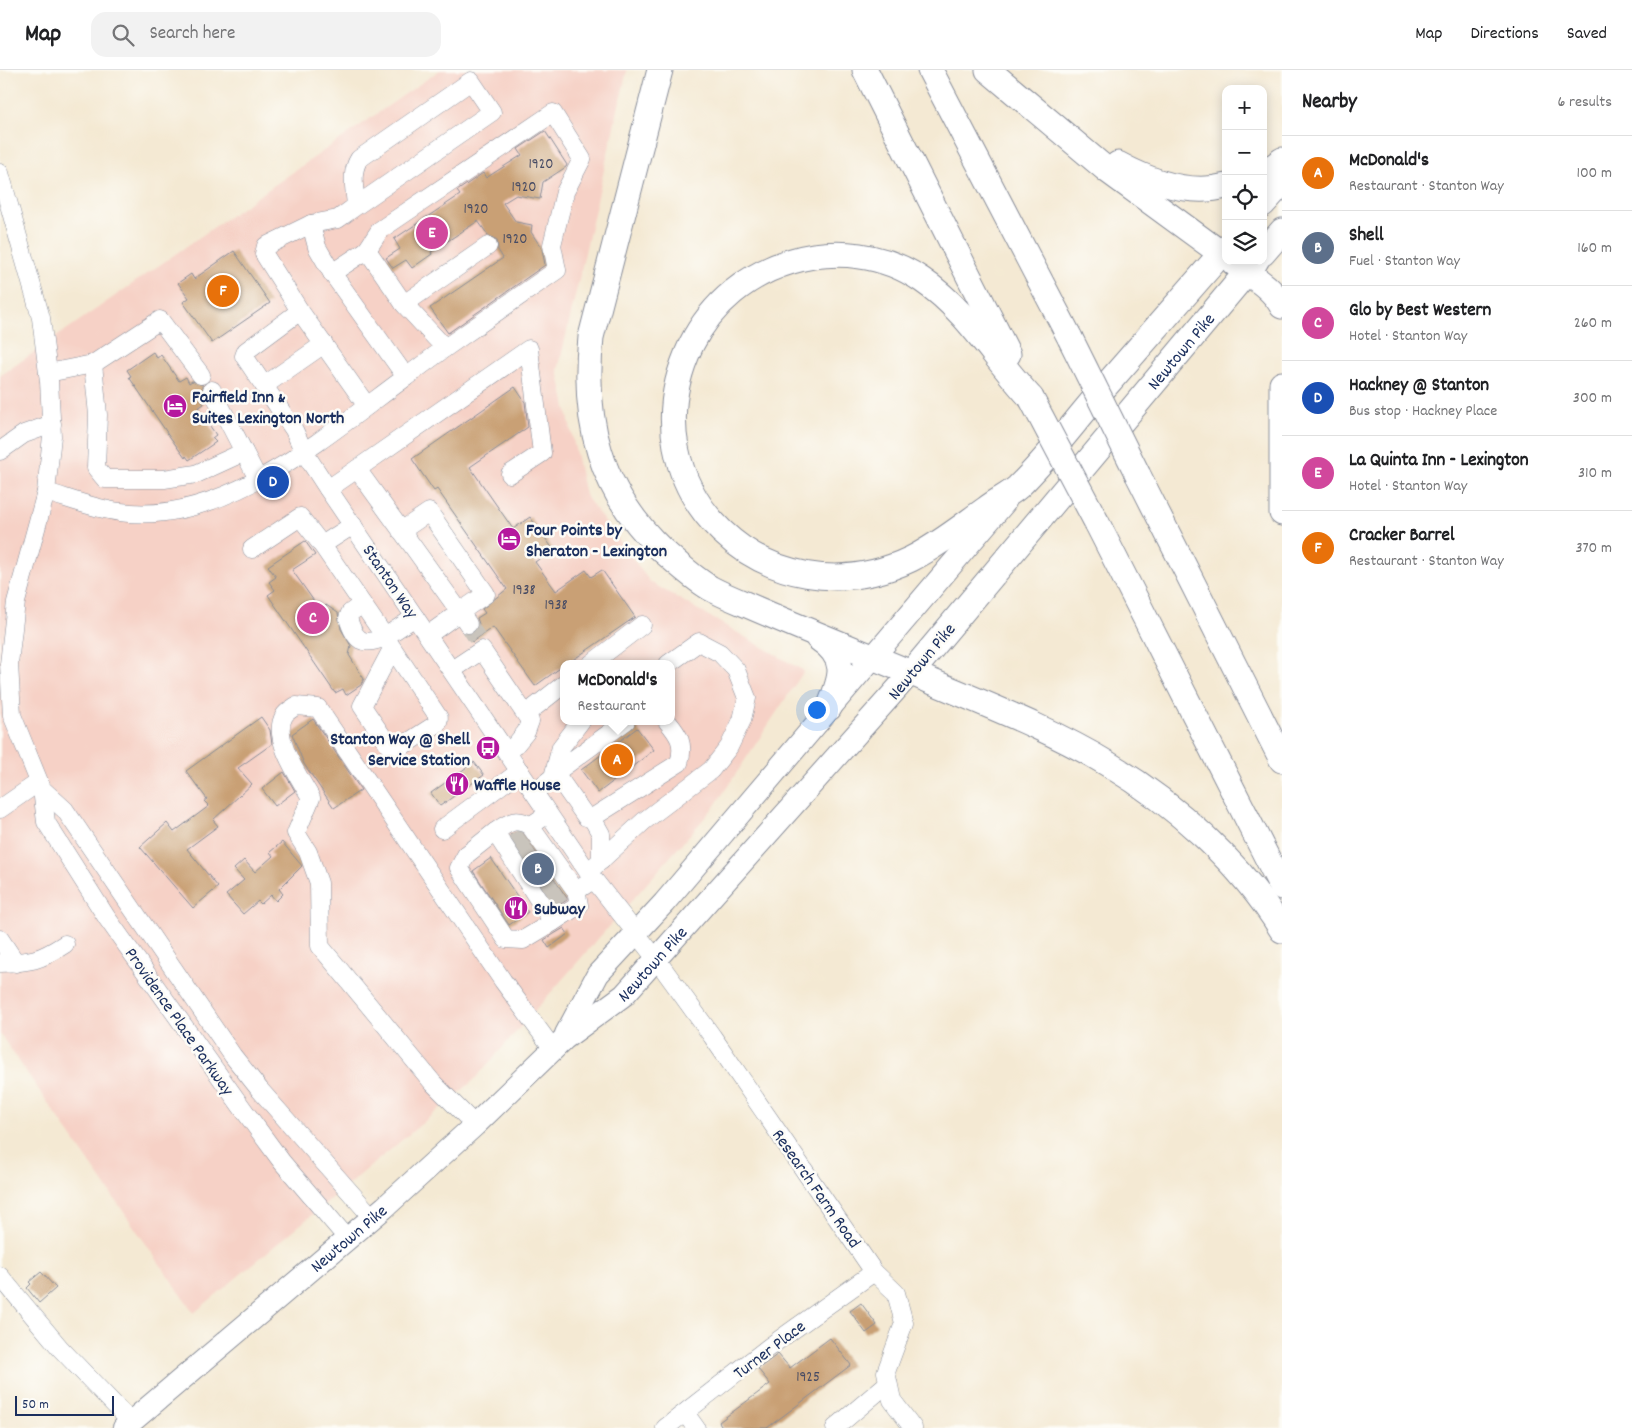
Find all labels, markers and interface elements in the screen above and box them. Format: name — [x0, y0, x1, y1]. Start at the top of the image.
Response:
search box — [91, 12, 441, 57]
text: Map — [25, 18, 61, 52]
icon: search — [109, 21, 137, 49]
text: Search here — [149, 21, 235, 48]
text: Map — [1415, 22, 1442, 47]
text: Directions — [1470, 22, 1539, 47]
text: Saved — [1567, 22, 1607, 47]
map controls — [1222, 85, 1267, 265]
button: + — [1222, 85, 1267, 130]
text: Nearby — [1302, 88, 1357, 118]
text: 6 results — [1557, 91, 1612, 114]
button: − — [1222, 130, 1267, 175]
text: McDonald's — [1349, 148, 1429, 175]
house number: 1920 — [529, 154, 553, 176]
text: A — [1314, 162, 1322, 185]
text: 100 m — [1576, 162, 1612, 185]
button: locate — [1222, 175, 1267, 220]
text: Restaurant · Stanton Way — [1349, 175, 1504, 198]
house number: 1920 — [512, 177, 536, 199]
house number: 1920 — [464, 199, 488, 221]
pin: E — [416, 214, 448, 252]
button: layers — [1222, 220, 1267, 265]
text: Shell — [1349, 223, 1384, 250]
house number: 1920 — [503, 229, 527, 251]
text: B — [1314, 237, 1322, 260]
text: 160 m — [1577, 237, 1612, 260]
text: Fuel · Stanton Way — [1349, 250, 1460, 273]
pin: F — [207, 272, 239, 310]
text: Glo by Best Western — [1349, 298, 1491, 325]
street label: Newtown Pike — [1143, 308, 1222, 397]
text: C — [1314, 312, 1322, 335]
text: 260 m — [1574, 312, 1612, 335]
text: Hotel · Stanton Way — [1349, 325, 1467, 348]
text: Hackney @ Stanton — [1349, 373, 1489, 400]
place label: Fairfield Inn & Suites Lexington North — [192, 386, 344, 432]
text: D — [1314, 387, 1322, 410]
text: 300 m — [1573, 387, 1612, 410]
hotel icon: Fairfield Inn & Suites Lexington North — [162, 393, 188, 419]
text: Bus stop · Hackney Place — [1349, 400, 1497, 423]
text: La Quinta Inn - Lexington — [1349, 448, 1528, 475]
text: E — [1314, 462, 1322, 485]
text: 310 m — [1578, 462, 1612, 485]
pin: D — [257, 463, 289, 501]
text: Hotel · Stanton Way — [1349, 475, 1467, 498]
place label: Four Points by Sheraton - Lexington — [526, 519, 667, 565]
text: Cracker Barrel — [1349, 523, 1454, 550]
hotel icon: Four Points by Sheraton - Lexington — [496, 526, 522, 552]
text: F — [1314, 537, 1322, 560]
text: 370 m — [1575, 537, 1612, 560]
street label: Stanton Way — [355, 540, 423, 625]
text: Restaurant · Stanton Way — [1349, 550, 1504, 573]
house number: 1938 — [513, 580, 535, 602]
house number: 1938 — [545, 595, 567, 617]
pin: C — [297, 599, 329, 637]
street label: Newtown Pike — [883, 619, 963, 707]
popup — [560, 660, 675, 725]
text: McDonald's — [578, 668, 657, 695]
text: Restaurant — [578, 695, 646, 718]
your location — [804, 697, 830, 723]
place label: Stanton Way @ Shell Service Station — [330, 728, 471, 774]
bus stop icon: Stanton Way @ Shell Service Station — [475, 735, 501, 761]
pin: A — [601, 741, 633, 779]
restaurant icon: Waffle House — [444, 771, 470, 797]
place label: Waffle House — [474, 774, 561, 799]
pin: B — [522, 850, 554, 888]
restaurant icon: Subway — [503, 895, 529, 921]
place label: Subway — [534, 898, 586, 923]
street label: Newtown Pike — [614, 922, 695, 1010]
street label: Providence Place Parkway — [117, 943, 239, 1102]
street label: Research Farm Road — [765, 1125, 865, 1254]
street label: Newtown Pike — [306, 1200, 394, 1280]
street label: Turner Place — [729, 1315, 812, 1386]
house number: 1925 — [796, 1367, 820, 1389]
scale bar — [15, 1393, 114, 1416]
text: 50 m — [22, 1395, 49, 1415]

